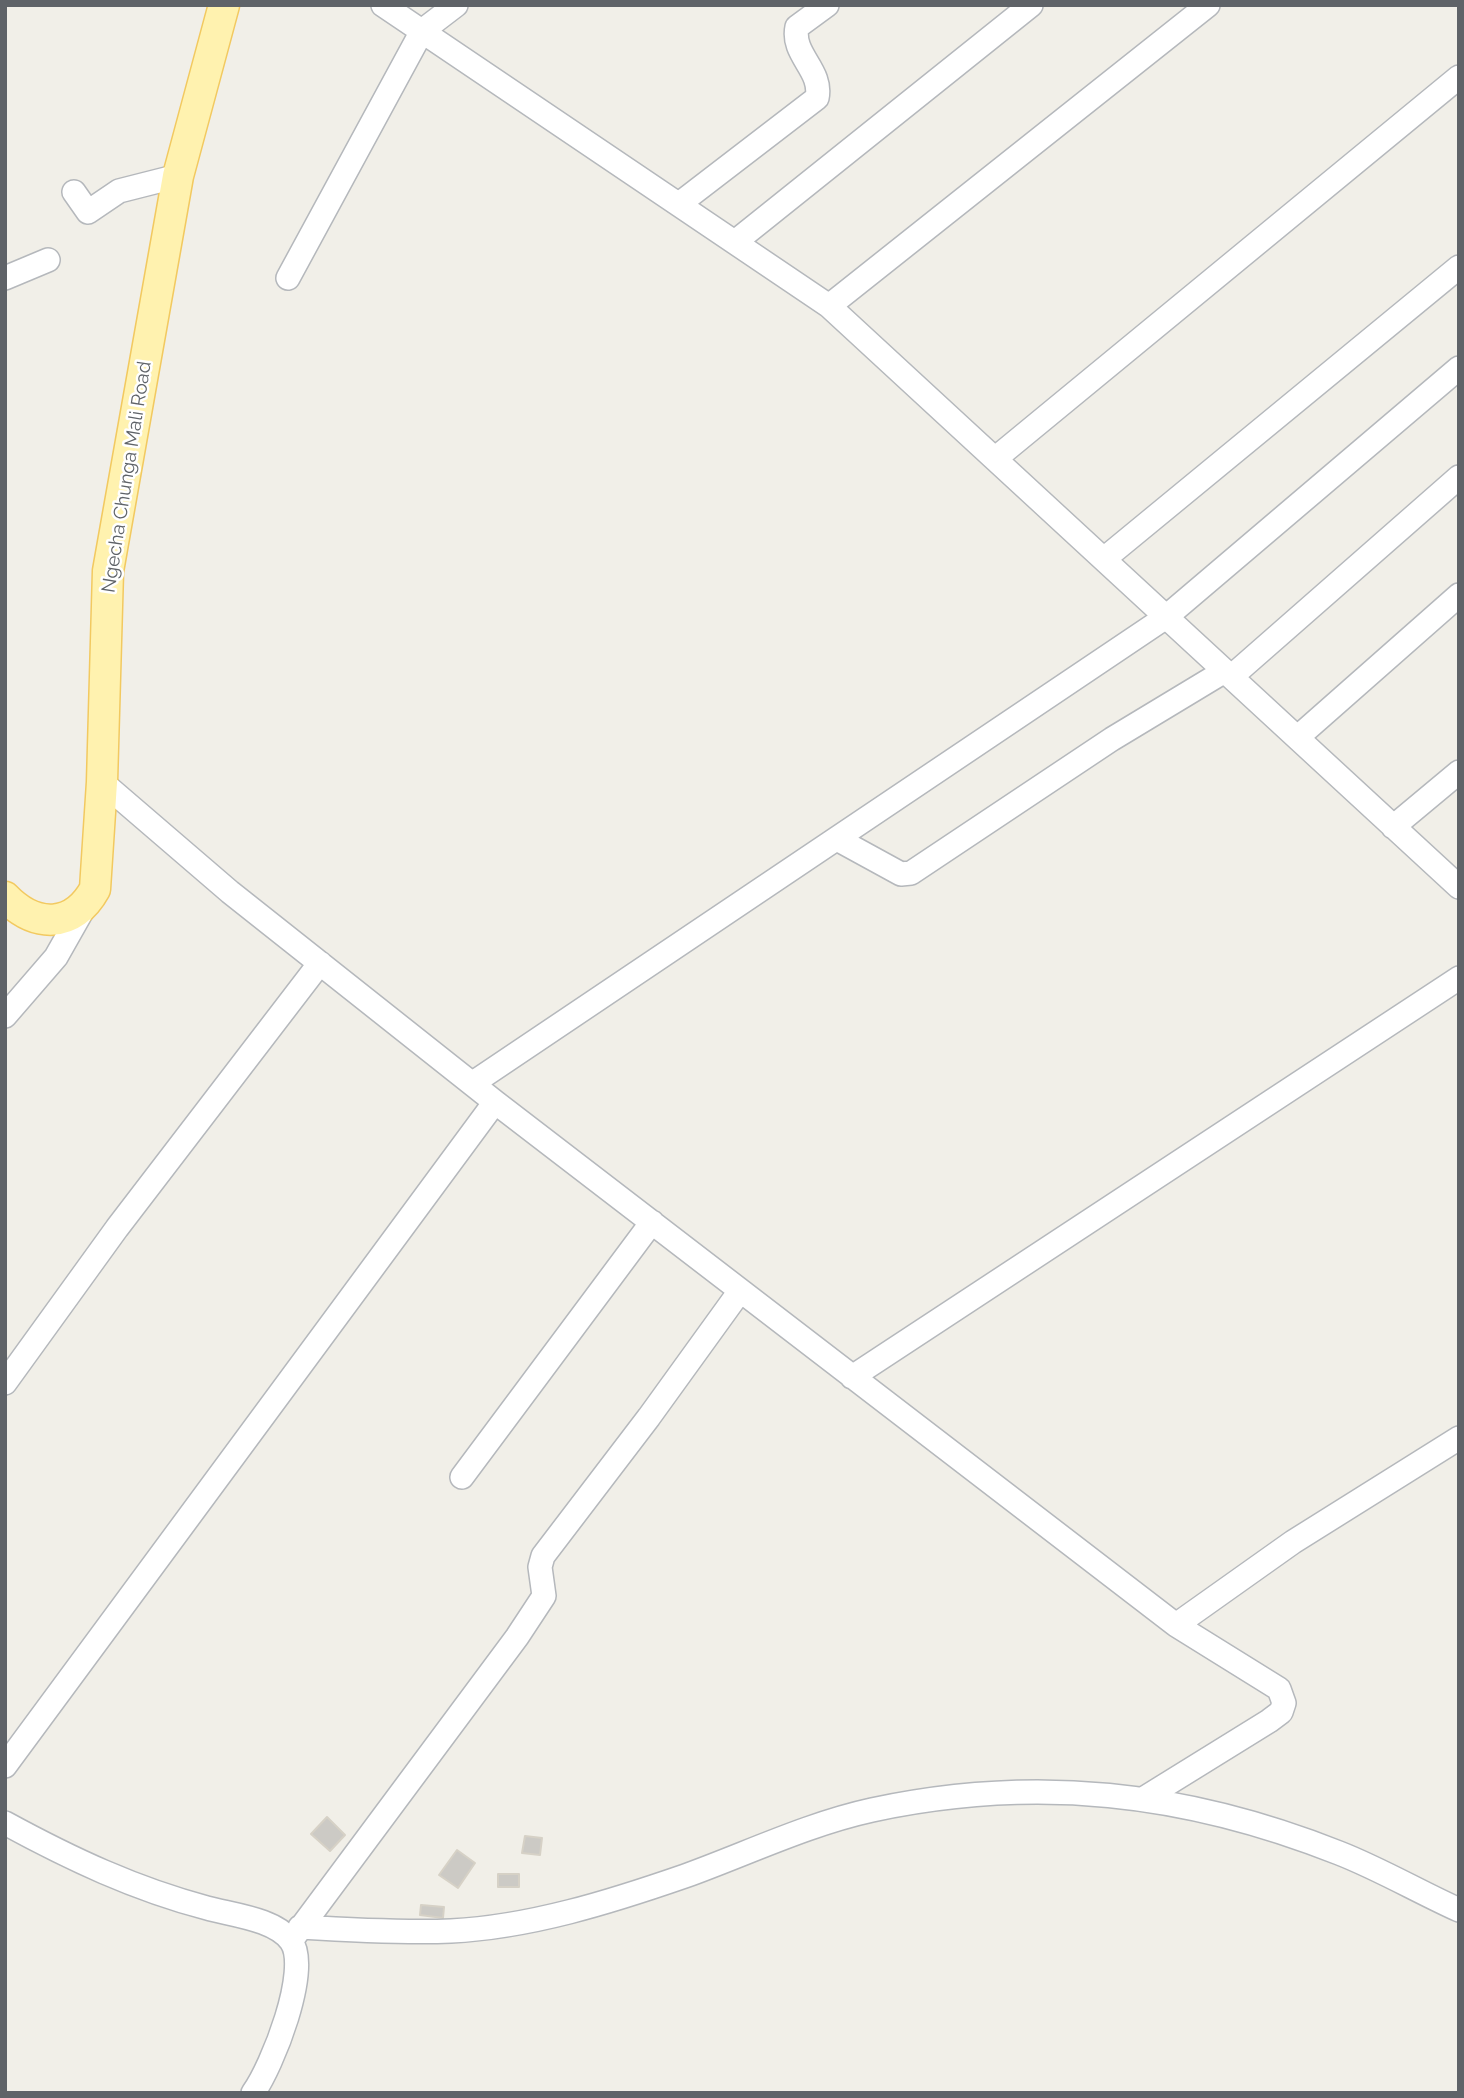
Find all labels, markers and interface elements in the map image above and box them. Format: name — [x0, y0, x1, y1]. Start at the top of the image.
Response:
street label: Ngecha Chunga Mali Road — [97, 360, 157, 594]

